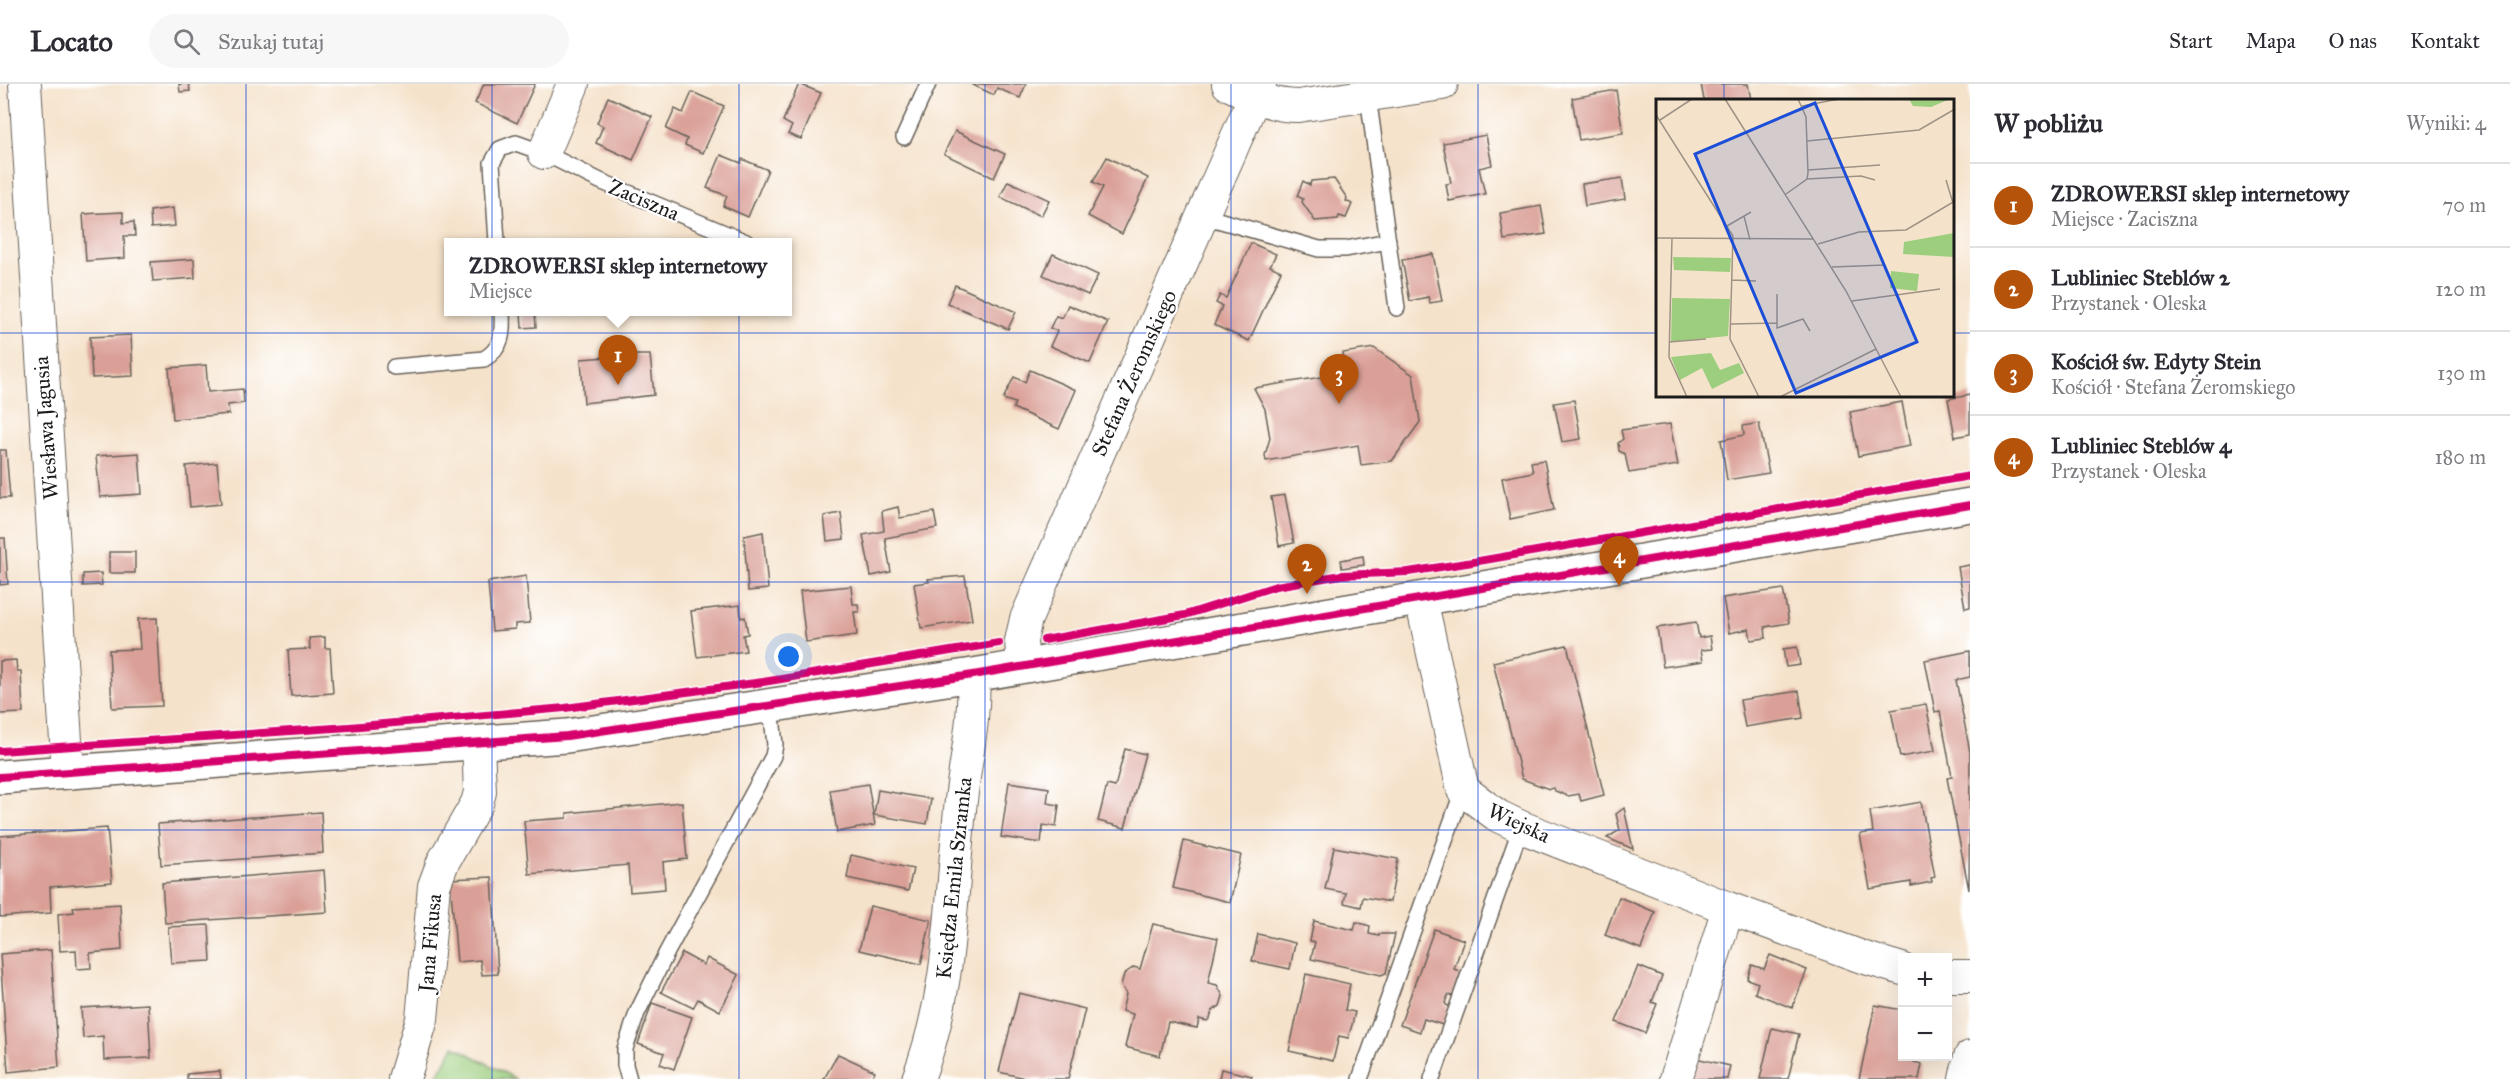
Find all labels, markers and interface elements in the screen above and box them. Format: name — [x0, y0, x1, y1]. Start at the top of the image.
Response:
search box — [149, 14, 569, 68]
text: Locato — [30, 24, 113, 59]
icon: search — [170, 25, 203, 58]
text: Szukaj tutaj — [218, 28, 324, 55]
text: Start — [2169, 28, 2213, 54]
text: Mapa — [2246, 28, 2296, 54]
text: O nas — [2329, 28, 2377, 54]
text: Kontakt — [2410, 28, 2480, 54]
inset map — [1656, 99, 1955, 398]
text: W pobliżu — [1994, 107, 2103, 139]
text: Wyniki: 4 — [2406, 111, 2486, 135]
street label: Zaciszna — [605, 174, 683, 227]
text: ZDROWERSI sklep internetowy — [2051, 180, 2349, 207]
text: 1 — [2010, 193, 2017, 217]
text: 70 m — [2443, 193, 2486, 217]
text: Miejsce · Zaciszna — [2051, 207, 2198, 231]
popup — [444, 238, 792, 316]
text: ZDROWERSI sklep internetowy — [469, 252, 767, 279]
text: Lubliniec Steblów 2 — [2051, 264, 2230, 291]
text: 2 — [2009, 277, 2018, 301]
text: 120 m — [2435, 277, 2486, 301]
text: Miejsce — [469, 279, 532, 303]
street label: Stefana Żeromskiego — [1086, 286, 1182, 460]
text: Przystanek · Oleska — [2051, 291, 2206, 315]
pin: 1 — [598, 336, 638, 385]
text: Kościół św. Edyty Stein — [2051, 348, 2261, 375]
pin: 3 — [1320, 354, 1358, 404]
street label: Wiesława Jagusia — [28, 355, 64, 501]
text: 3 — [2010, 361, 2018, 385]
text: 130 m — [2437, 361, 2486, 385]
text: Kościół · Stefana Żeromskiego — [2051, 375, 2295, 399]
text: Lubliniec Steblów 4 — [2051, 432, 2231, 459]
text: 4 — [2008, 445, 2019, 469]
text: 180 m — [2435, 445, 2486, 469]
text: Przystanek · Oleska — [2051, 459, 2206, 483]
pin: 4 — [1600, 536, 1638, 586]
pin: 2 — [1288, 544, 1326, 594]
your location — [774, 642, 803, 671]
street label: Księdza Emila Szramka — [930, 776, 978, 980]
street label: Wiejska — [1484, 797, 1554, 849]
street label: Jana Fikusa — [413, 893, 447, 995]
map controls — [1898, 953, 1952, 1061]
button: + — [1898, 953, 1952, 1007]
button: − — [1898, 1007, 1952, 1061]

